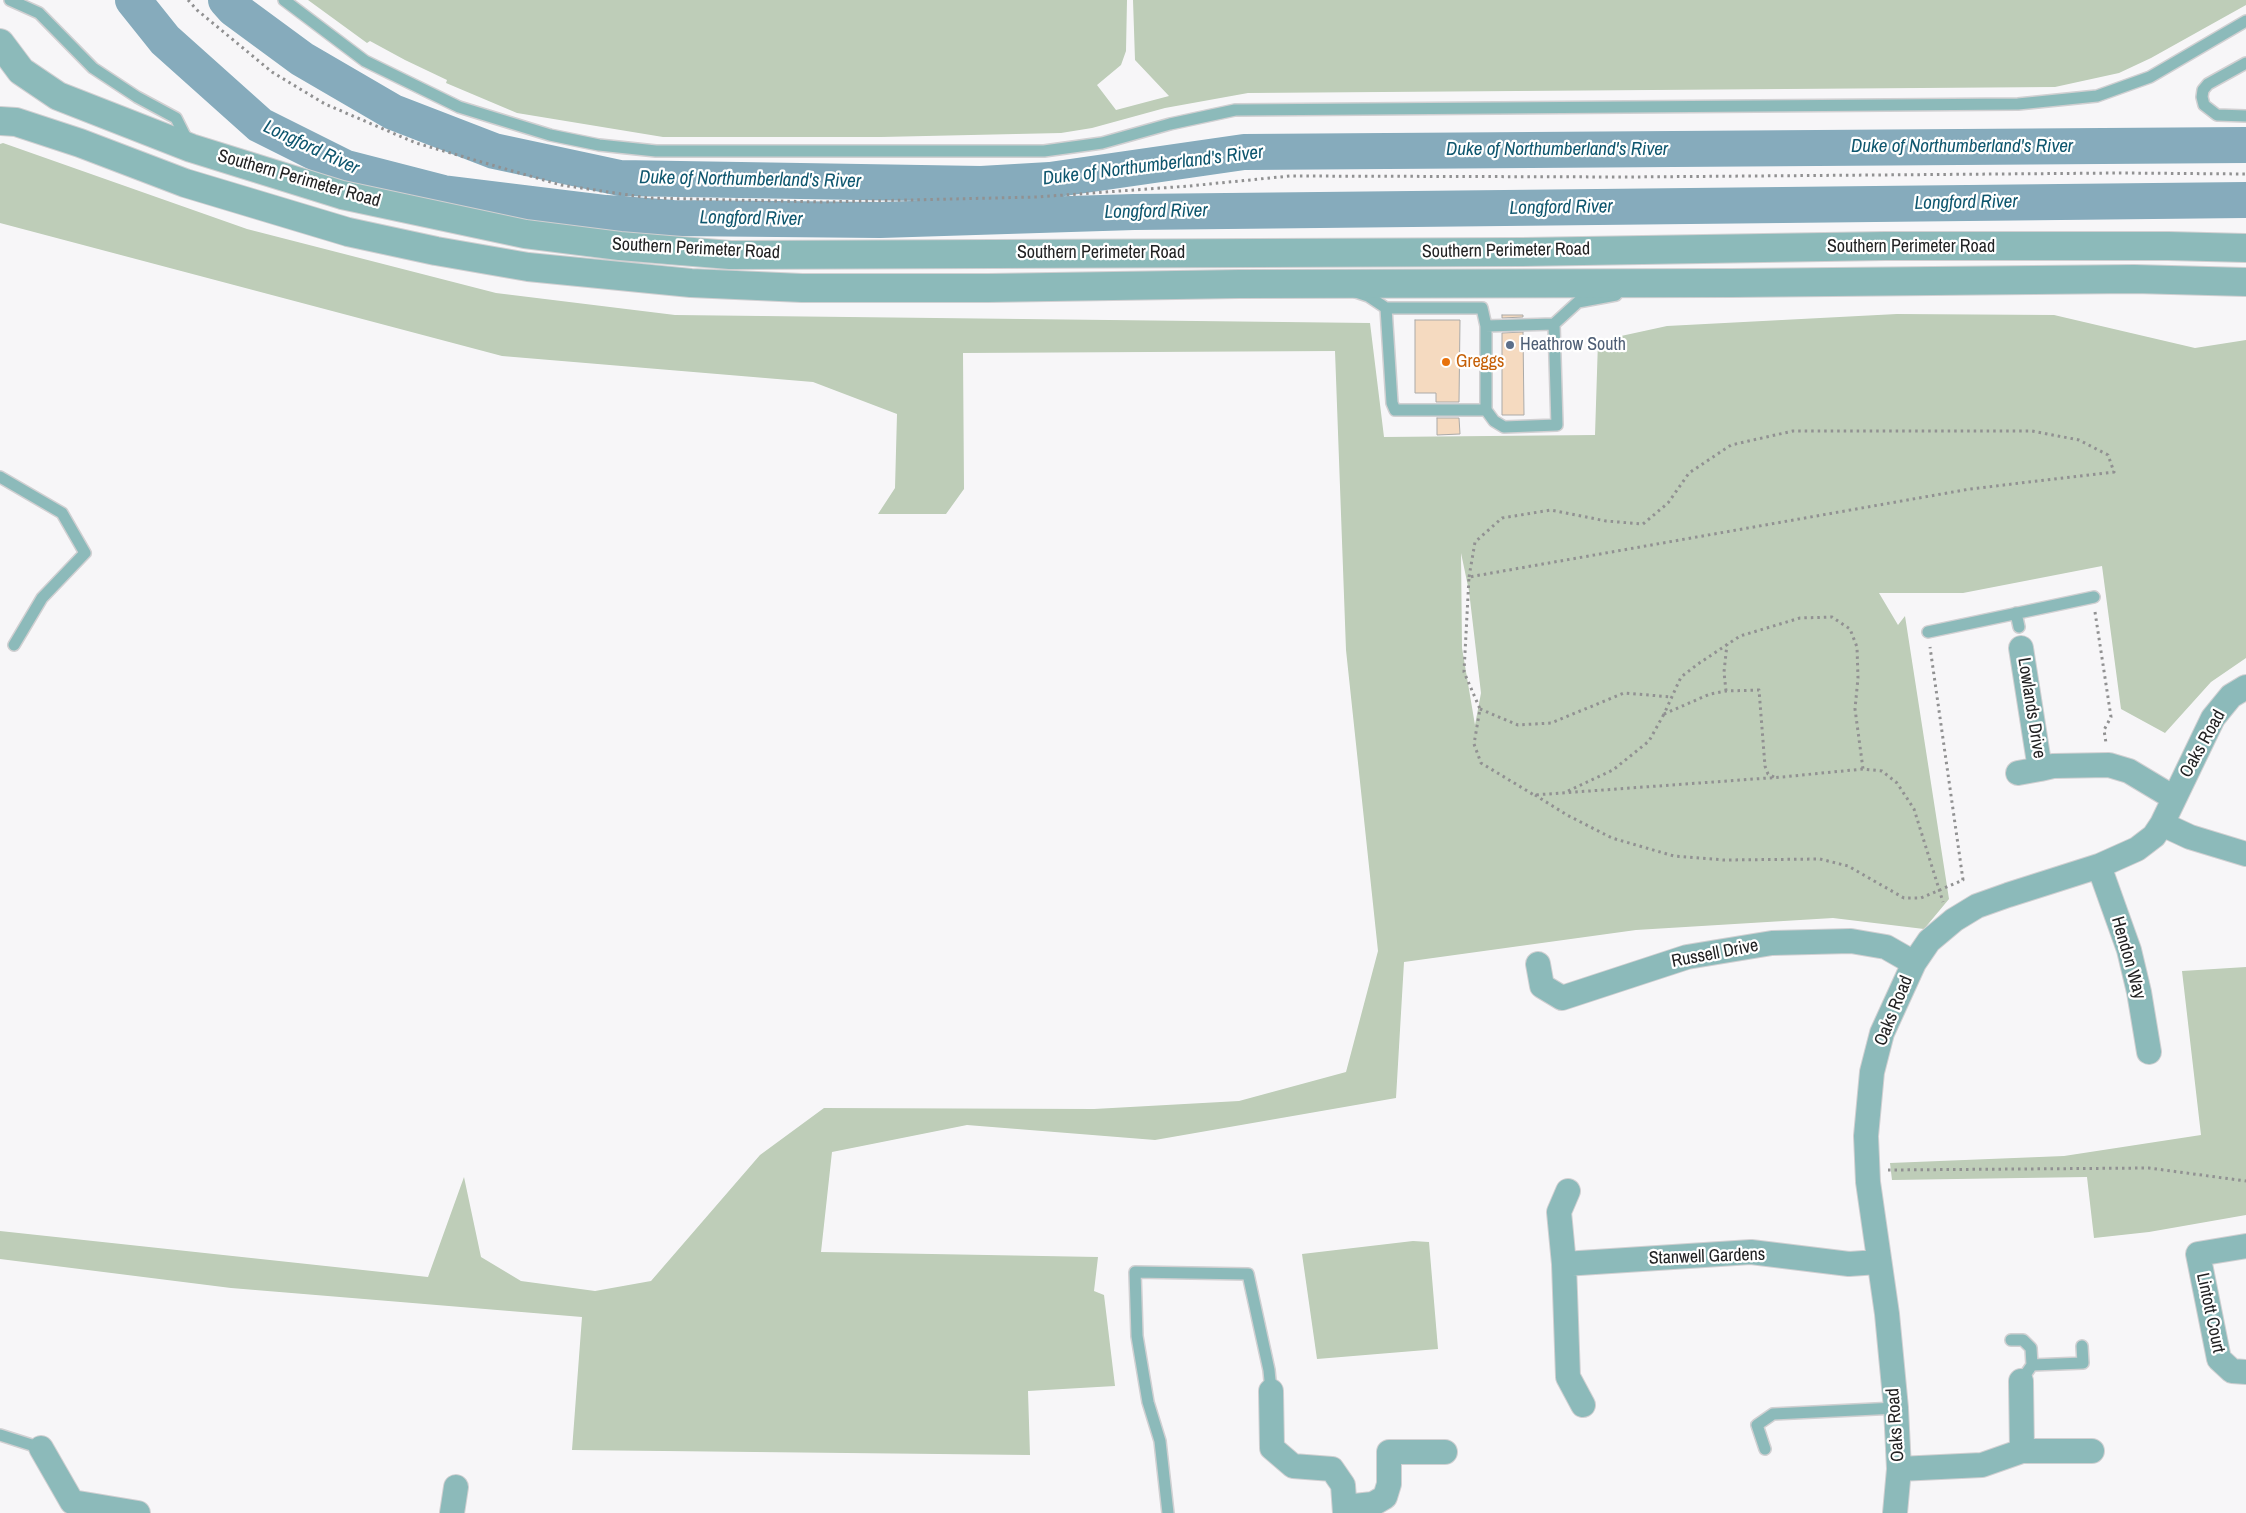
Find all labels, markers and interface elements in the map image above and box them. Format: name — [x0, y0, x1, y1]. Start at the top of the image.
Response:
water label: Longford River — [259, 116, 363, 180]
water label: Duke of Northumberland's River — [1851, 136, 2073, 158]
water label: Duke of Northumberland's River — [1446, 139, 1668, 161]
water label: Duke of Northumberland's River — [1041, 141, 1265, 191]
street label: Southern Perimeter Road — [215, 145, 383, 213]
water label: Duke of Northumberland's River — [639, 167, 861, 193]
water label: Longford River — [1914, 191, 2018, 215]
water label: Longford River — [1509, 196, 1613, 220]
water label: Longford River — [1104, 200, 1208, 224]
water label: Longford River — [699, 207, 803, 231]
street label: Southern Perimeter Road — [611, 234, 781, 264]
street label: Southern Perimeter Road — [1827, 236, 1995, 258]
street label: Southern Perimeter Road — [1422, 239, 1590, 263]
street label: Southern Perimeter Road — [1017, 242, 1185, 264]
place label: Heathrow South — [1520, 334, 1626, 356]
marker: Heathrow South — [1504, 339, 1516, 351]
place label: Greggs — [1456, 351, 1504, 373]
marker: Greggs — [1440, 356, 1452, 368]
street label: Lowlands Drive — [2012, 656, 2050, 760]
street label: Oaks Road — [2176, 706, 2230, 782]
street label: Hendon Way — [2106, 914, 2150, 1002]
street label: Russell Drive — [1670, 935, 1760, 973]
street label: Oaks Road — [1870, 973, 1918, 1049]
street label: Stanwell Gardens — [1648, 1244, 1766, 1270]
street label: Lintott Court — [2191, 1271, 2229, 1355]
street label: Oaks Road — [1883, 1387, 1909, 1463]

